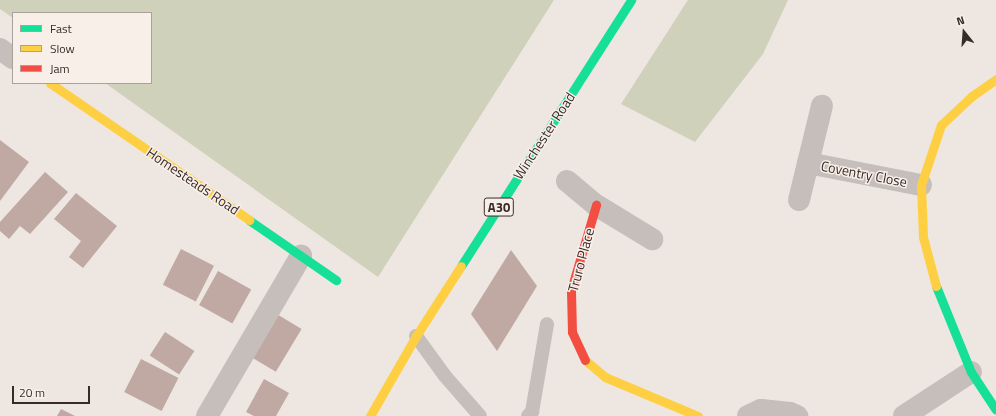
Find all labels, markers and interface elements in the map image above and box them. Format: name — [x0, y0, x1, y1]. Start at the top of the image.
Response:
legend — [12, 12, 152, 84]
north arrow — [944, 12, 984, 52]
text: N — [955, 12, 966, 29]
text: Fast — [50, 19, 72, 38]
text: Slow — [50, 39, 75, 58]
text: Jam — [50, 59, 70, 78]
street label: Winchester Road — [510, 89, 578, 183]
street label: Homesteads Road — [143, 144, 243, 218]
street label: Coventry Close — [820, 157, 908, 191]
road number: A30 — [483, 196, 515, 218]
street label: Truro Place — [564, 226, 598, 294]
scale bar — [14, 378, 92, 404]
text: 20 m — [19, 383, 45, 402]

